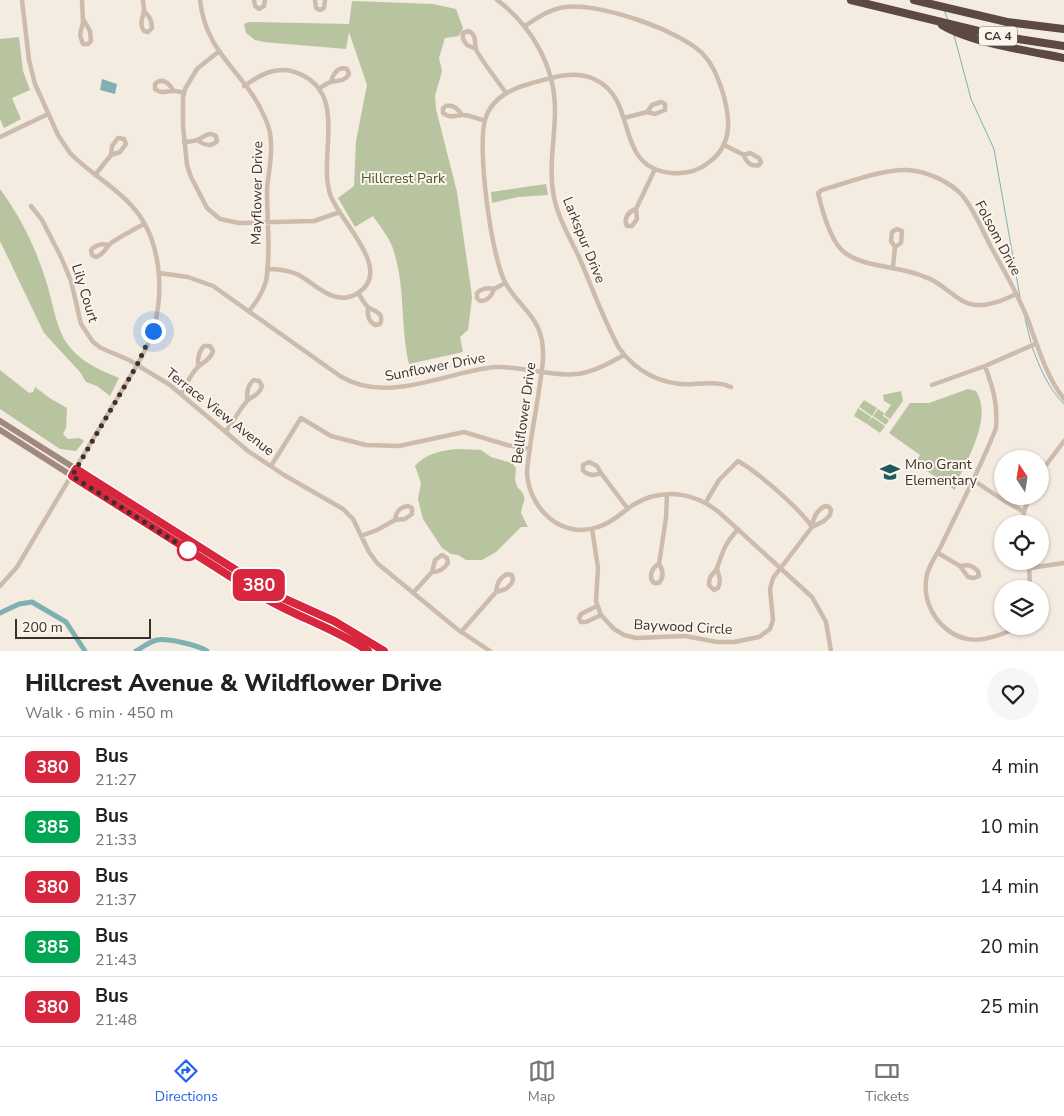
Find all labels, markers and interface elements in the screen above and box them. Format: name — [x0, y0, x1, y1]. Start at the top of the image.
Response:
road number: CA 4 — [979, 27, 1017, 46]
street label: Mayflower Drive — [247, 141, 267, 245]
park label: Hillcrest Park — [361, 169, 446, 188]
street label: Larkspur Drive — [558, 194, 610, 286]
street label: Folsom Drive — [970, 197, 1026, 279]
street label: Lily Court — [67, 261, 103, 325]
your location — [141, 319, 166, 344]
street label: Sunflower Drive — [383, 348, 487, 386]
street label: Bellflower Drive — [507, 361, 541, 465]
street label: Terrace View Avenue — [162, 364, 278, 460]
north arrow — [994, 450, 1049, 505]
map controls — [994, 450, 1049, 635]
place label: Mno Grant Elementary — [905, 455, 978, 490]
school or university icon: Mno Grant Elementary — [879, 461, 901, 483]
button: locate — [994, 515, 1049, 570]
unlabelled marker — [177, 539, 199, 561]
line badge: 380 — [230, 569, 288, 601]
text: 380 — [243, 573, 275, 597]
button: layers — [994, 580, 1049, 635]
street label: Baywood Circle — [633, 615, 733, 639]
scale bar — [15, 616, 151, 639]
text: 200 m — [22, 618, 63, 637]
text: Hillcrest Avenue & Wildflower Drive — [25, 667, 442, 699]
button: heart — [987, 668, 1039, 720]
text: Walk · 6 min · 450 m — [25, 702, 173, 724]
text: Bus — [95, 743, 128, 769]
text: 4 min — [991, 754, 1039, 780]
text: 380 — [36, 755, 69, 779]
text: 21:27 — [95, 769, 137, 791]
text: Bus — [95, 803, 128, 829]
text: 10 min — [980, 814, 1039, 840]
text: 385 — [36, 815, 69, 839]
text: 21:33 — [95, 829, 137, 851]
text: Bus — [95, 863, 128, 889]
text: 14 min — [980, 874, 1039, 900]
text: 380 — [36, 875, 69, 899]
text: 21:37 — [95, 889, 137, 911]
text: Bus — [95, 923, 128, 949]
text: 20 min — [980, 934, 1039, 960]
text: 385 — [36, 935, 69, 959]
text: 21:43 — [95, 949, 137, 971]
text: Bus — [95, 983, 128, 1009]
text: 25 min — [980, 994, 1039, 1020]
text: 380 — [36, 995, 69, 1019]
text: 21:48 — [95, 1009, 137, 1031]
tab: Directions — [155, 1057, 218, 1106]
tab: Map — [528, 1057, 556, 1106]
tab: Tickets — [865, 1057, 909, 1106]

